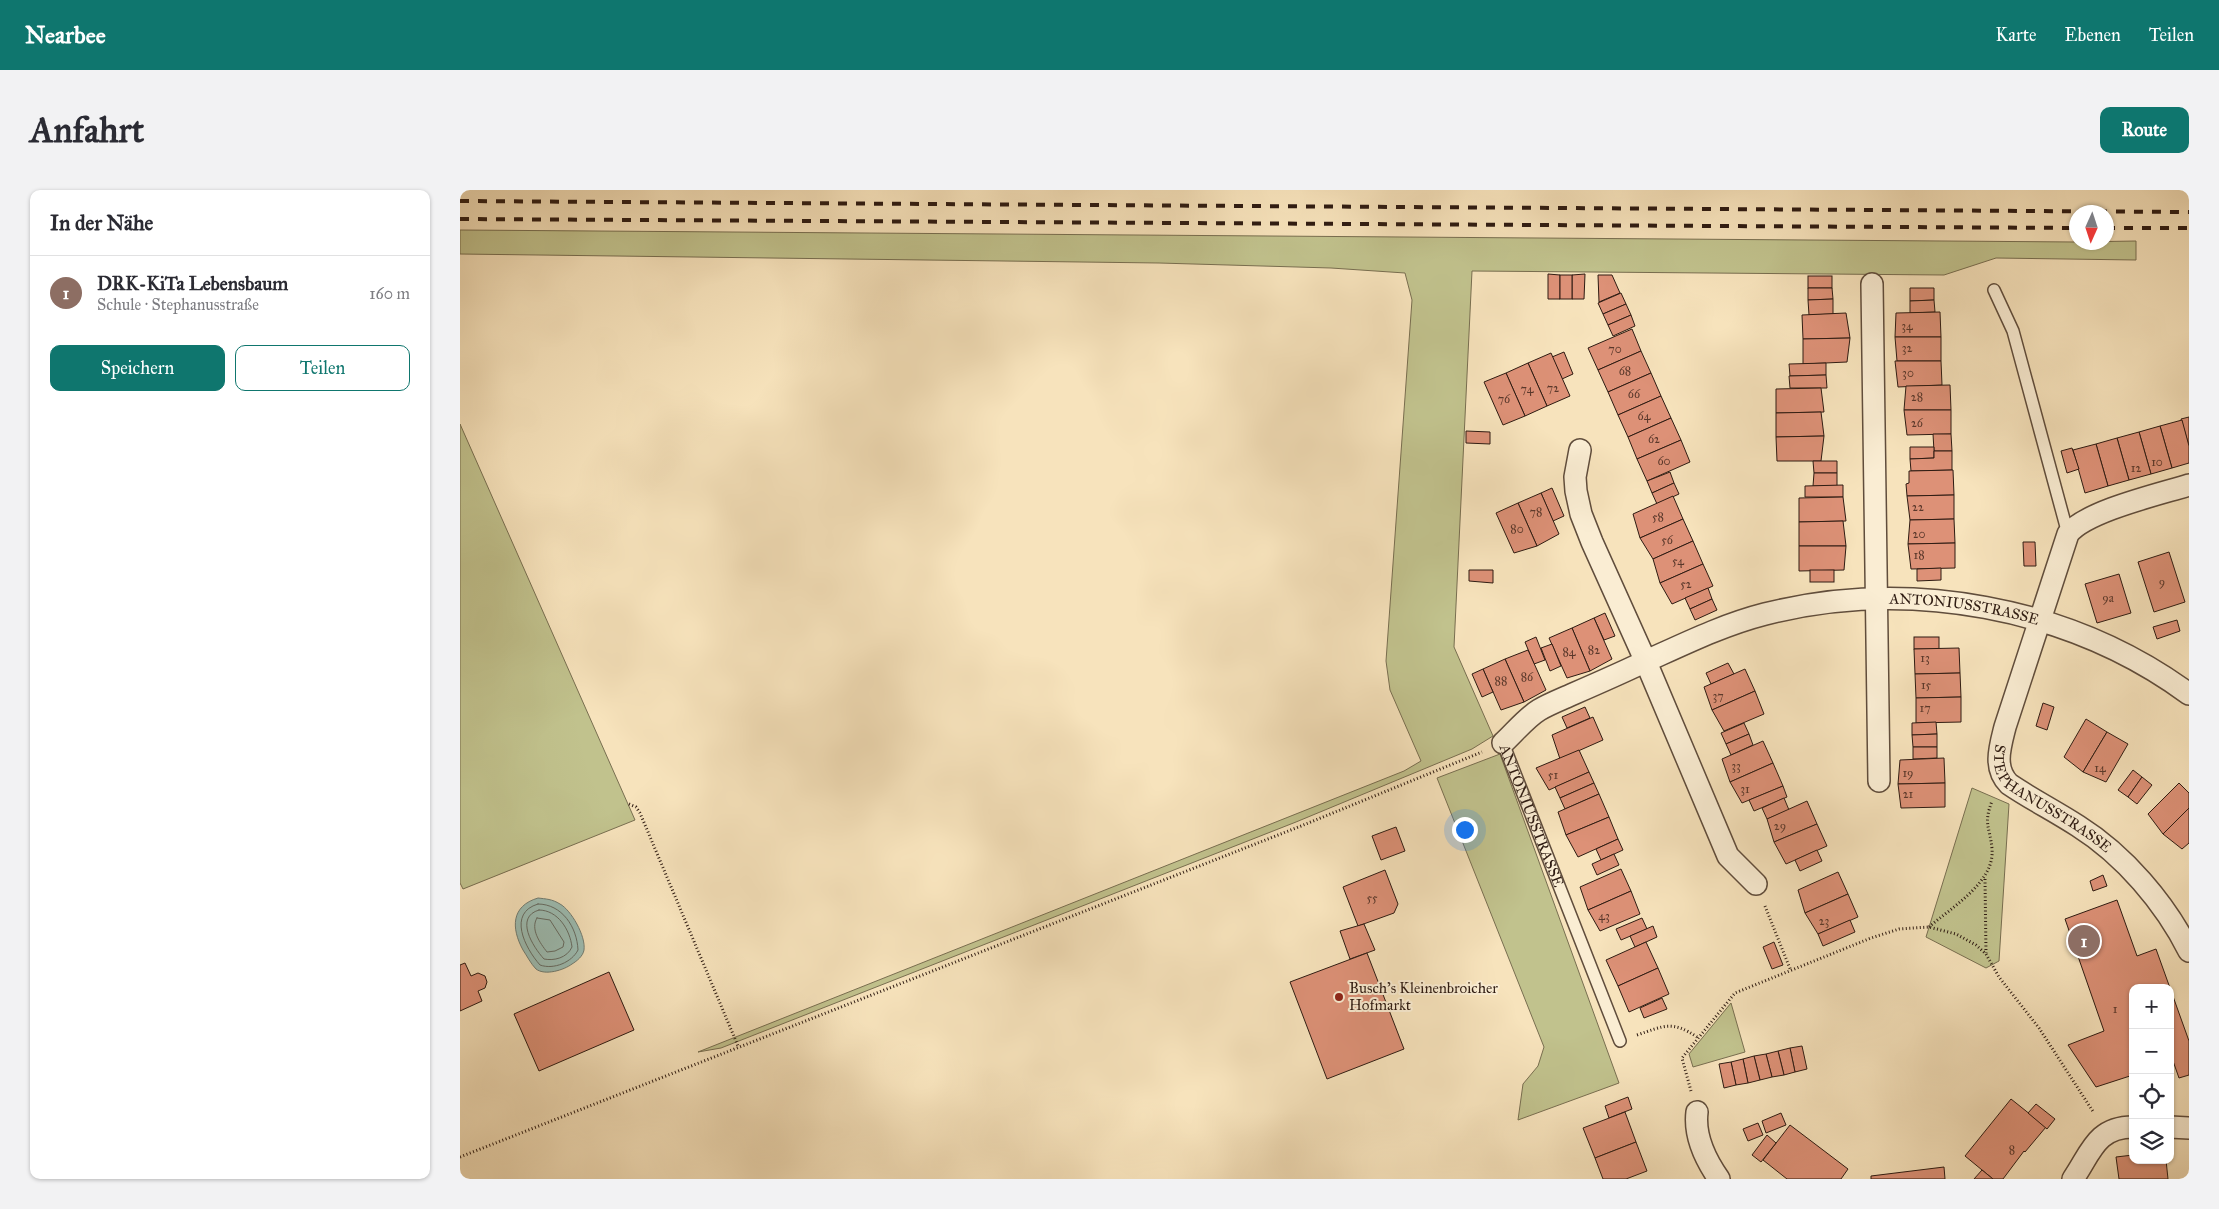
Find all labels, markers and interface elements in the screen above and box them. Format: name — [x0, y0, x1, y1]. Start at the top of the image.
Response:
text: Nearbee — [25, 20, 106, 50]
text: Karte — [1996, 24, 2037, 46]
text: Ebenen — [2065, 24, 2121, 46]
text: Teilen — [2149, 24, 2194, 46]
button: Route — [2100, 107, 2189, 153]
text: Anfahrt — [30, 109, 144, 152]
north arrow — [2069, 205, 2114, 250]
text: In der Nähe — [50, 210, 153, 236]
text: DRK-KiTa Lebensbaum — [97, 272, 288, 295]
text: 1 — [63, 284, 69, 303]
text: 160 m — [369, 284, 410, 303]
text: Schule · Stephanusstraße — [97, 295, 259, 314]
house number: 34 — [1901, 319, 1913, 333]
house number: 32 — [1902, 341, 1912, 355]
house number: 70 — [1608, 342, 1622, 356]
button: Speichern — [50, 345, 225, 391]
button: Teilen — [235, 345, 410, 391]
house number: 68 — [1619, 364, 1631, 378]
house number: 30 — [1902, 366, 1914, 380]
house number: 72 — [1547, 381, 1559, 395]
house number: 74 — [1521, 382, 1534, 396]
house number: 66 — [1628, 387, 1641, 401]
house number: 28 — [1911, 390, 1923, 404]
house number: 76 — [1498, 392, 1511, 406]
house number: 64 — [1638, 409, 1651, 423]
house number: 26 — [1911, 416, 1924, 430]
house number: 62 — [1648, 432, 1660, 446]
house number: 60 — [1657, 454, 1671, 468]
house number: 10 — [2151, 455, 2163, 469]
house number: 12 — [2131, 461, 2141, 475]
house number: 22 — [1912, 500, 1924, 514]
house number: 78 — [1530, 505, 1542, 519]
house number: 58 — [1652, 510, 1664, 524]
house number: 80 — [1510, 522, 1524, 536]
house number: 20 — [1913, 527, 1925, 541]
house number: 56 — [1661, 533, 1674, 547]
house number: 18 — [1913, 548, 1925, 562]
house number: 54 — [1672, 554, 1684, 568]
house number: 9 — [2159, 575, 2165, 589]
house number: 52 — [1680, 577, 1692, 591]
street label: ANTONIUSSTRASSE — [1888, 590, 2041, 629]
house number: 9a — [2102, 591, 2115, 605]
house number: 82 — [1588, 643, 1600, 657]
house number: 84 — [1562, 645, 1576, 659]
house number: 13 — [1920, 651, 1930, 665]
house number: 86 — [1521, 670, 1534, 684]
house number: 88 — [1495, 674, 1507, 688]
house number: 15 — [1921, 678, 1932, 692]
house number: 37 — [1712, 689, 1724, 703]
house number: 17 — [1919, 701, 1931, 715]
street label: ANTONIUSSTRASSE — [1495, 741, 1568, 890]
street label: STEPHANUSSTRASSE — [1990, 743, 2115, 856]
house number: 33 — [1731, 759, 1741, 773]
house number: 14 — [2094, 761, 2106, 775]
house number: 19 — [1902, 766, 1914, 780]
house number: 51 — [1548, 768, 1558, 782]
house number: 31 — [1740, 782, 1750, 796]
house number: 21 — [1903, 787, 1914, 801]
your location — [1452, 817, 1478, 843]
house number: 29 — [1774, 819, 1786, 833]
house number: 55 — [1366, 891, 1378, 905]
house number: 43 — [1598, 909, 1610, 923]
house number: 23 — [1819, 914, 1830, 928]
pin: 1 — [2068, 922, 2100, 960]
place label: Busch's Kleinenbroicher Hofmarkt — [1349, 979, 1498, 1014]
map controls — [2129, 984, 2174, 1164]
button: + — [2129, 984, 2174, 1029]
marker: Busch's Kleinenbroicher Hofmarkt — [1333, 991, 1345, 1003]
house number: 1 — [2113, 1002, 2118, 1016]
button: − — [2129, 1029, 2174, 1074]
button: locate — [2129, 1074, 2174, 1119]
button: layers — [2129, 1119, 2174, 1164]
house number: 8 — [2009, 1143, 2015, 1157]

